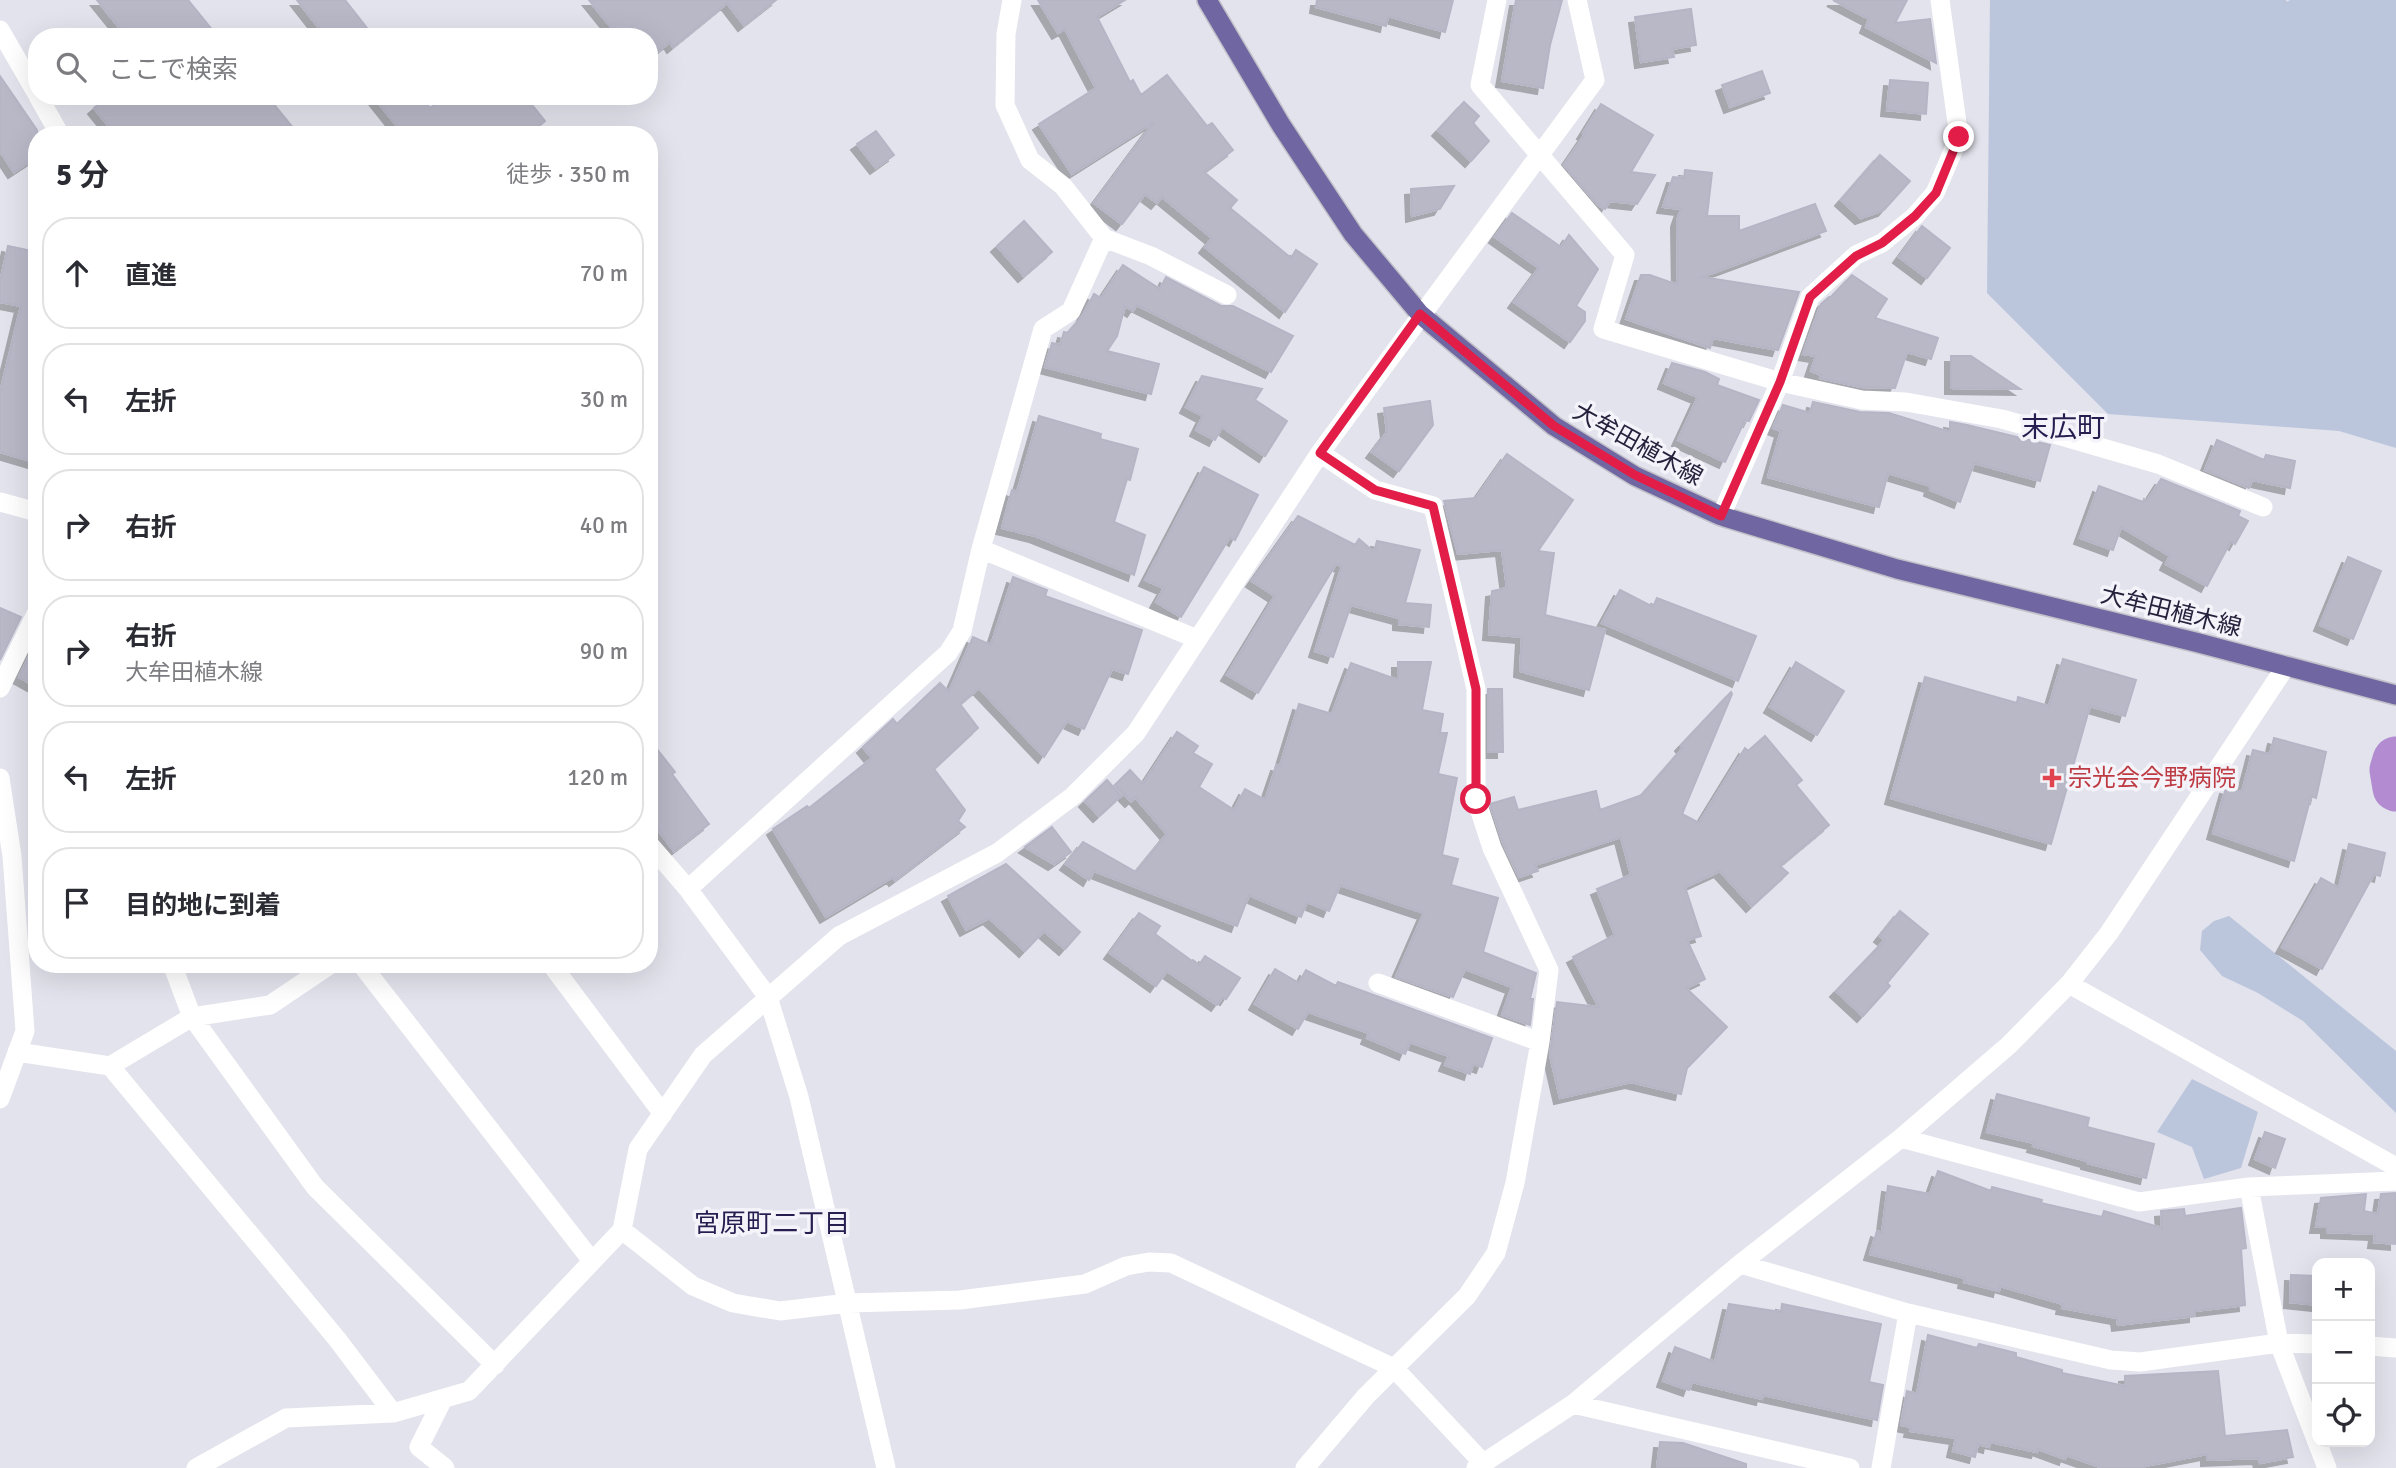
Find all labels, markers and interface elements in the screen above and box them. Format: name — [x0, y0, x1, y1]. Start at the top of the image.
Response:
search box — [28, 28, 658, 105]
icon: search — [52, 48, 90, 86]
text: ここで検索 — [108, 54, 238, 86]
route end — [1943, 121, 1974, 152]
text: 5 分 — [56, 157, 109, 194]
text: 徒歩 · 350 m — [506, 160, 630, 189]
icon: ahead — [58, 254, 96, 292]
text: 70 m — [580, 259, 628, 288]
text: 直進 — [125, 260, 177, 292]
icon: left — [58, 380, 96, 418]
text: 30 m — [580, 385, 628, 414]
text: 左折 — [125, 386, 177, 418]
street label: 大牟田植木線 — [1568, 396, 1708, 492]
district label: 末広町 — [2021, 411, 2105, 445]
icon: right — [58, 506, 96, 544]
text: 40 m — [580, 511, 628, 540]
text: 右折 — [125, 512, 177, 544]
street label: 大牟田植木線 — [2098, 579, 2244, 643]
text: 右折 — [125, 621, 177, 653]
icon: right — [58, 632, 96, 670]
text: 90 m — [580, 637, 628, 666]
text: 大牟田植木線 — [125, 658, 263, 687]
icon: left — [58, 758, 96, 796]
text: 120 m — [567, 763, 628, 792]
place label: 宗光会今野病院 — [2068, 763, 2236, 793]
text: 左折 — [125, 764, 177, 796]
marker: 宗光会今野病院 — [2042, 768, 2062, 788]
route start — [1460, 783, 1491, 814]
icon: arrive — [58, 884, 96, 922]
text: 目的地に到着 — [125, 890, 281, 922]
district label: 宮原町二丁目 — [694, 1208, 850, 1240]
map controls — [2312, 1258, 2375, 1447]
button: + — [2312, 1258, 2375, 1321]
button: − — [2312, 1321, 2375, 1384]
button: locate — [2312, 1384, 2375, 1447]

